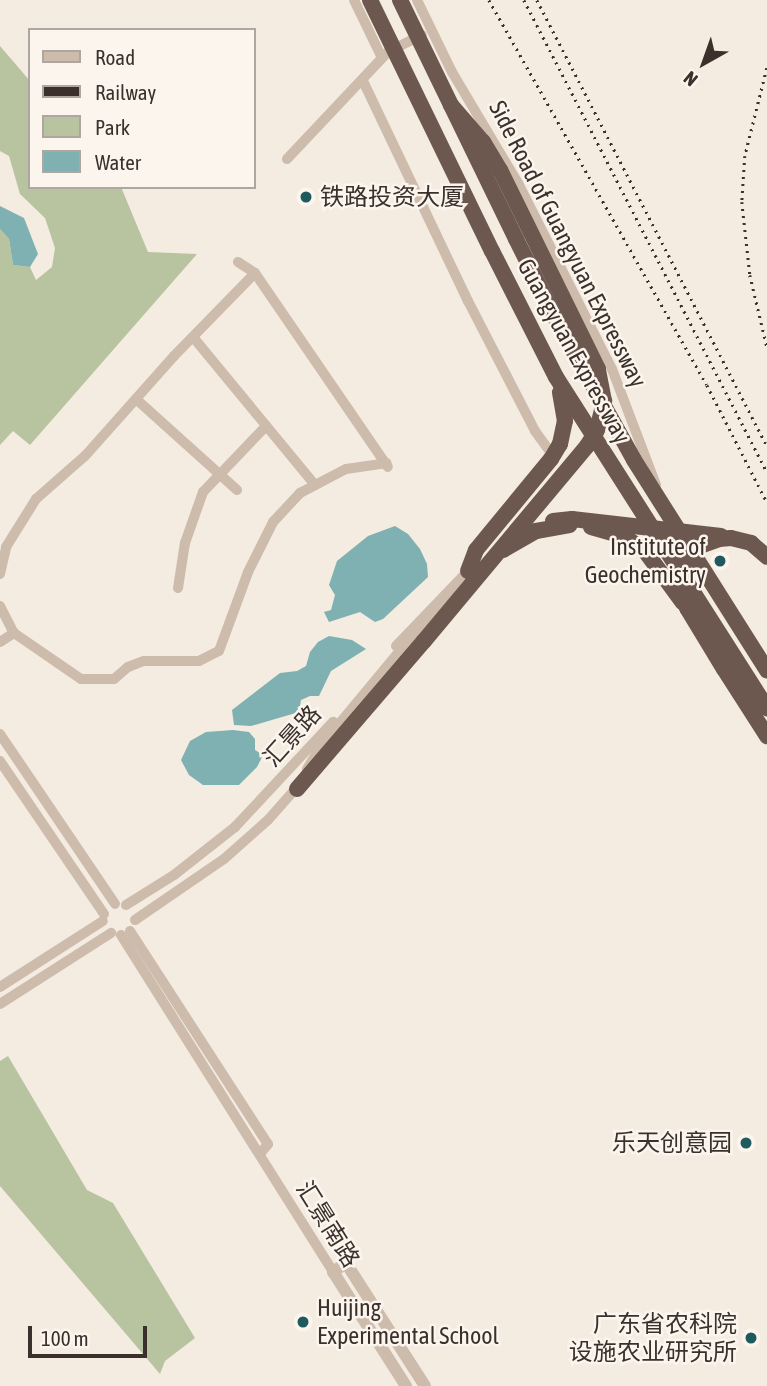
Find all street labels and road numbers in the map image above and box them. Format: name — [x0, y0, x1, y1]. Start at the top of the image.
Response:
street label: Side Road of Guangyuan Expressway — [483, 96, 653, 392]
street label: Guangyuan Expressway — [511, 254, 637, 448]
street label: 汇景路 — [257, 700, 327, 772]
street label: 汇景南路 — [290, 1176, 366, 1272]

